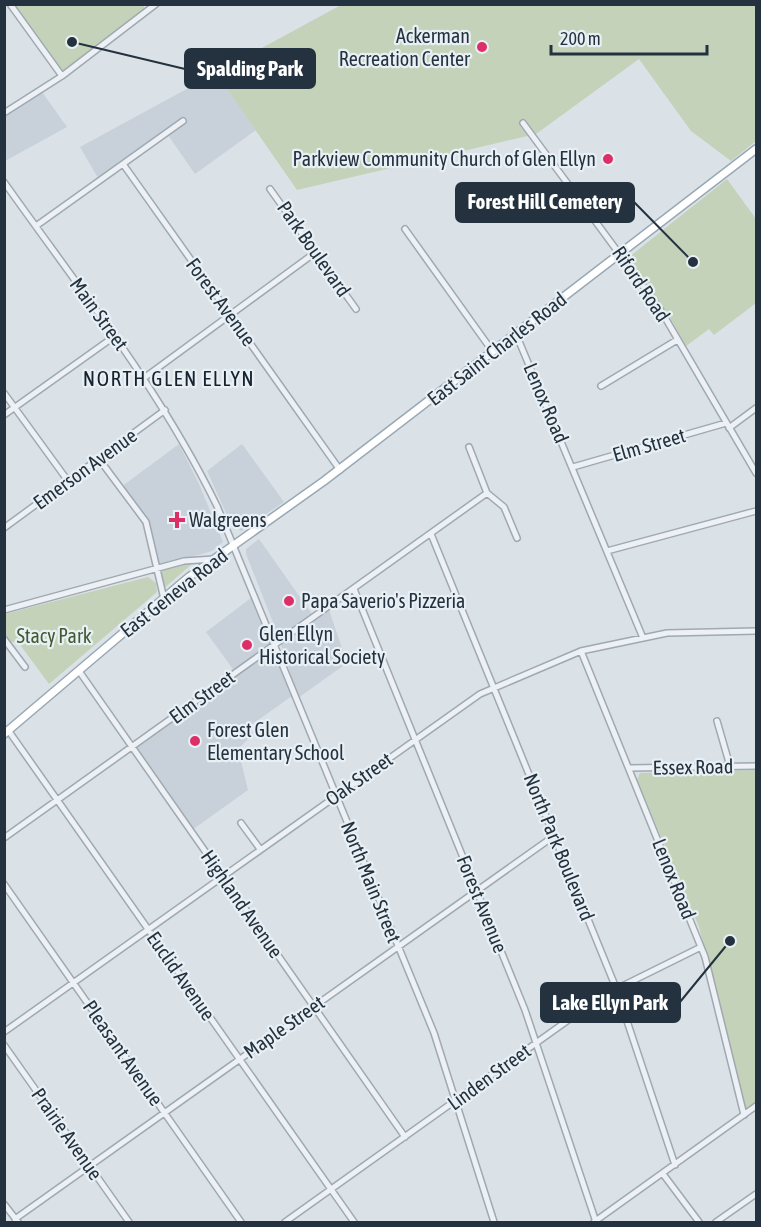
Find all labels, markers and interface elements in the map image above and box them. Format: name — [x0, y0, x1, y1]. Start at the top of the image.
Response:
scale bar — [551, 18, 707, 56]
place label: Ackerman Recreation Center — [339, 24, 471, 70]
text: 200 m — [560, 28, 601, 49]
marker: Ackerman Recreation Center — [475, 40, 489, 54]
callout: Spalding Park — [185, 49, 315, 88]
text: Spalding Park — [197, 56, 304, 80]
place label: Parkview Community Church of Glen Ellyn — [292, 147, 596, 170]
marker: Parkview Community Church of Glen Ellyn — [601, 152, 615, 166]
callout: Forest Hill Cemetery — [456, 183, 634, 222]
text: Forest Hill Cemetery — [468, 189, 623, 213]
street label: Park Boulevard — [273, 196, 356, 301]
street label: Riford Road — [608, 242, 675, 326]
street label: Forest Avenue — [182, 253, 261, 350]
street label: Main Street — [66, 273, 133, 354]
street label: East Saint Charles Road — [423, 287, 571, 410]
street label: Lenox Road — [519, 359, 574, 446]
district label: NORTH GLEN ELLYN — [83, 366, 255, 390]
street label: Emerson Avenue — [29, 423, 141, 514]
street label: Elm Street — [610, 423, 688, 466]
place label: Walgreens — [189, 508, 267, 531]
marker: Walgreens — [170, 513, 184, 527]
street label: East Geneva Road — [115, 544, 232, 642]
place label: Papa Saverio's Pizzeria — [301, 589, 465, 612]
marker: Papa Saverio's Pizzeria — [282, 594, 296, 608]
place label: Glen Ellyn Historical Society — [259, 622, 385, 668]
park label: Stacy Park — [16, 624, 92, 647]
marker: Glen Ellyn Historical Society — [240, 638, 254, 652]
street label: Elm Street — [165, 665, 239, 728]
place label: Forest Glen Elementary School — [207, 718, 345, 764]
marker: Forest Glen Elementary School — [188, 734, 202, 748]
street label: Oak Street — [321, 747, 397, 810]
street label: Essex Road — [653, 754, 733, 779]
street label: North Park Boulevard — [519, 770, 599, 924]
street label: North Main Street — [337, 818, 406, 946]
street label: Lenox Road — [648, 835, 701, 922]
street label: Highland Avenue — [197, 845, 288, 962]
street label: Forest Avenue — [453, 852, 512, 956]
street label: Euclid Avenue — [142, 927, 220, 1025]
callout: Lake Ellyn Park — [541, 983, 680, 1022]
street label: Maple Street — [239, 990, 329, 1063]
text: Lake Ellyn Park — [552, 990, 669, 1014]
street label: Pleasant Avenue — [79, 996, 168, 1110]
street label: Linden Street — [443, 1039, 535, 1114]
street label: Prairie Avenue — [27, 1083, 107, 1184]

